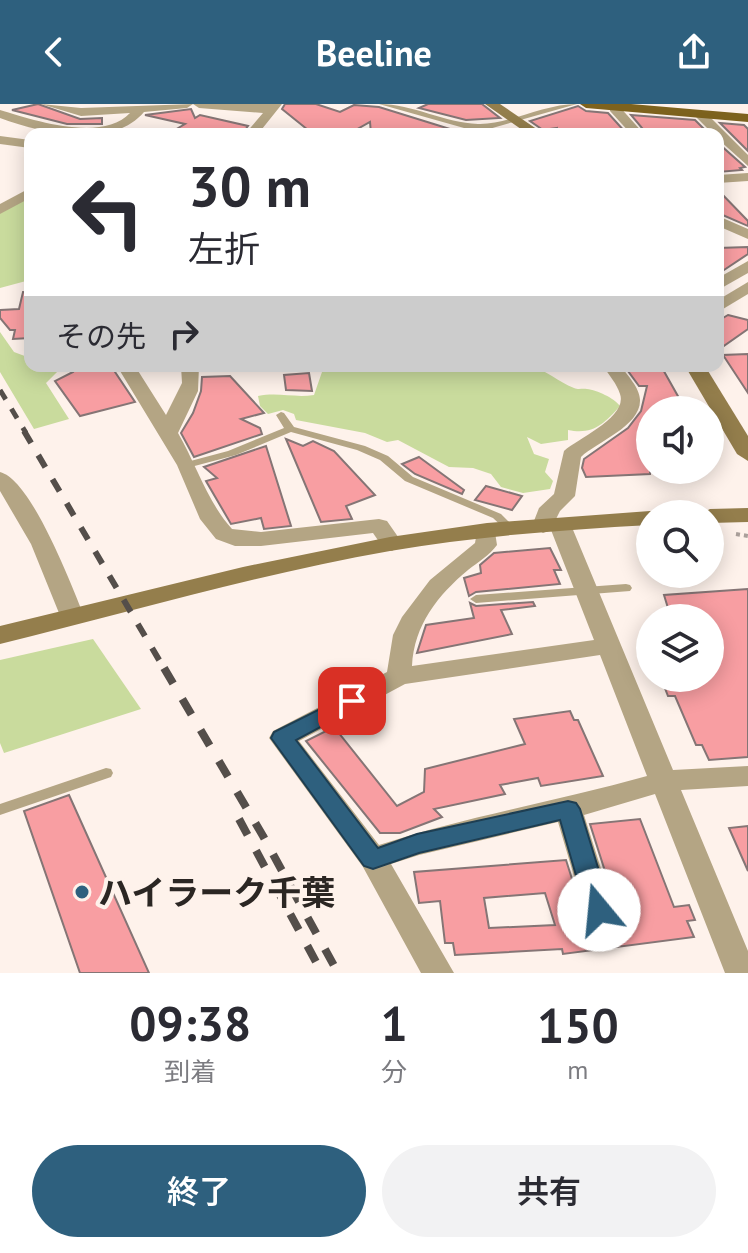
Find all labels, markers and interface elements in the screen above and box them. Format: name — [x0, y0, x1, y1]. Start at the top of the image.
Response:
text: Beeline — [316, 29, 432, 76]
icon: back — [32, 30, 76, 74]
icon: share — [672, 30, 716, 74]
text: 30 m — [188, 150, 311, 222]
icon: left — [56, 160, 160, 264]
text: 左折 — [188, 225, 260, 272]
icon: right — [162, 312, 206, 356]
text: その先 — [56, 316, 146, 355]
map controls — [636, 396, 724, 692]
button: sound — [636, 396, 724, 484]
button: search — [636, 500, 724, 588]
button: layers — [636, 604, 724, 692]
pin — [318, 667, 386, 735]
icon: arrive — [330, 679, 374, 723]
position arrow — [557, 868, 641, 952]
place label: ハイラーク千葉 — [98, 870, 335, 914]
marker: ハイラーク千葉 — [73, 883, 91, 901]
text: 09:38 — [129, 992, 251, 1054]
text: 1 — [380, 992, 408, 1054]
text: 150 — [537, 994, 619, 1056]
text: m — [567, 1053, 588, 1086]
text: 到着 — [164, 1055, 216, 1088]
text: 分 — [381, 1055, 407, 1088]
button: 終了 — [32, 1145, 366, 1237]
button: 共有 — [382, 1145, 716, 1237]

